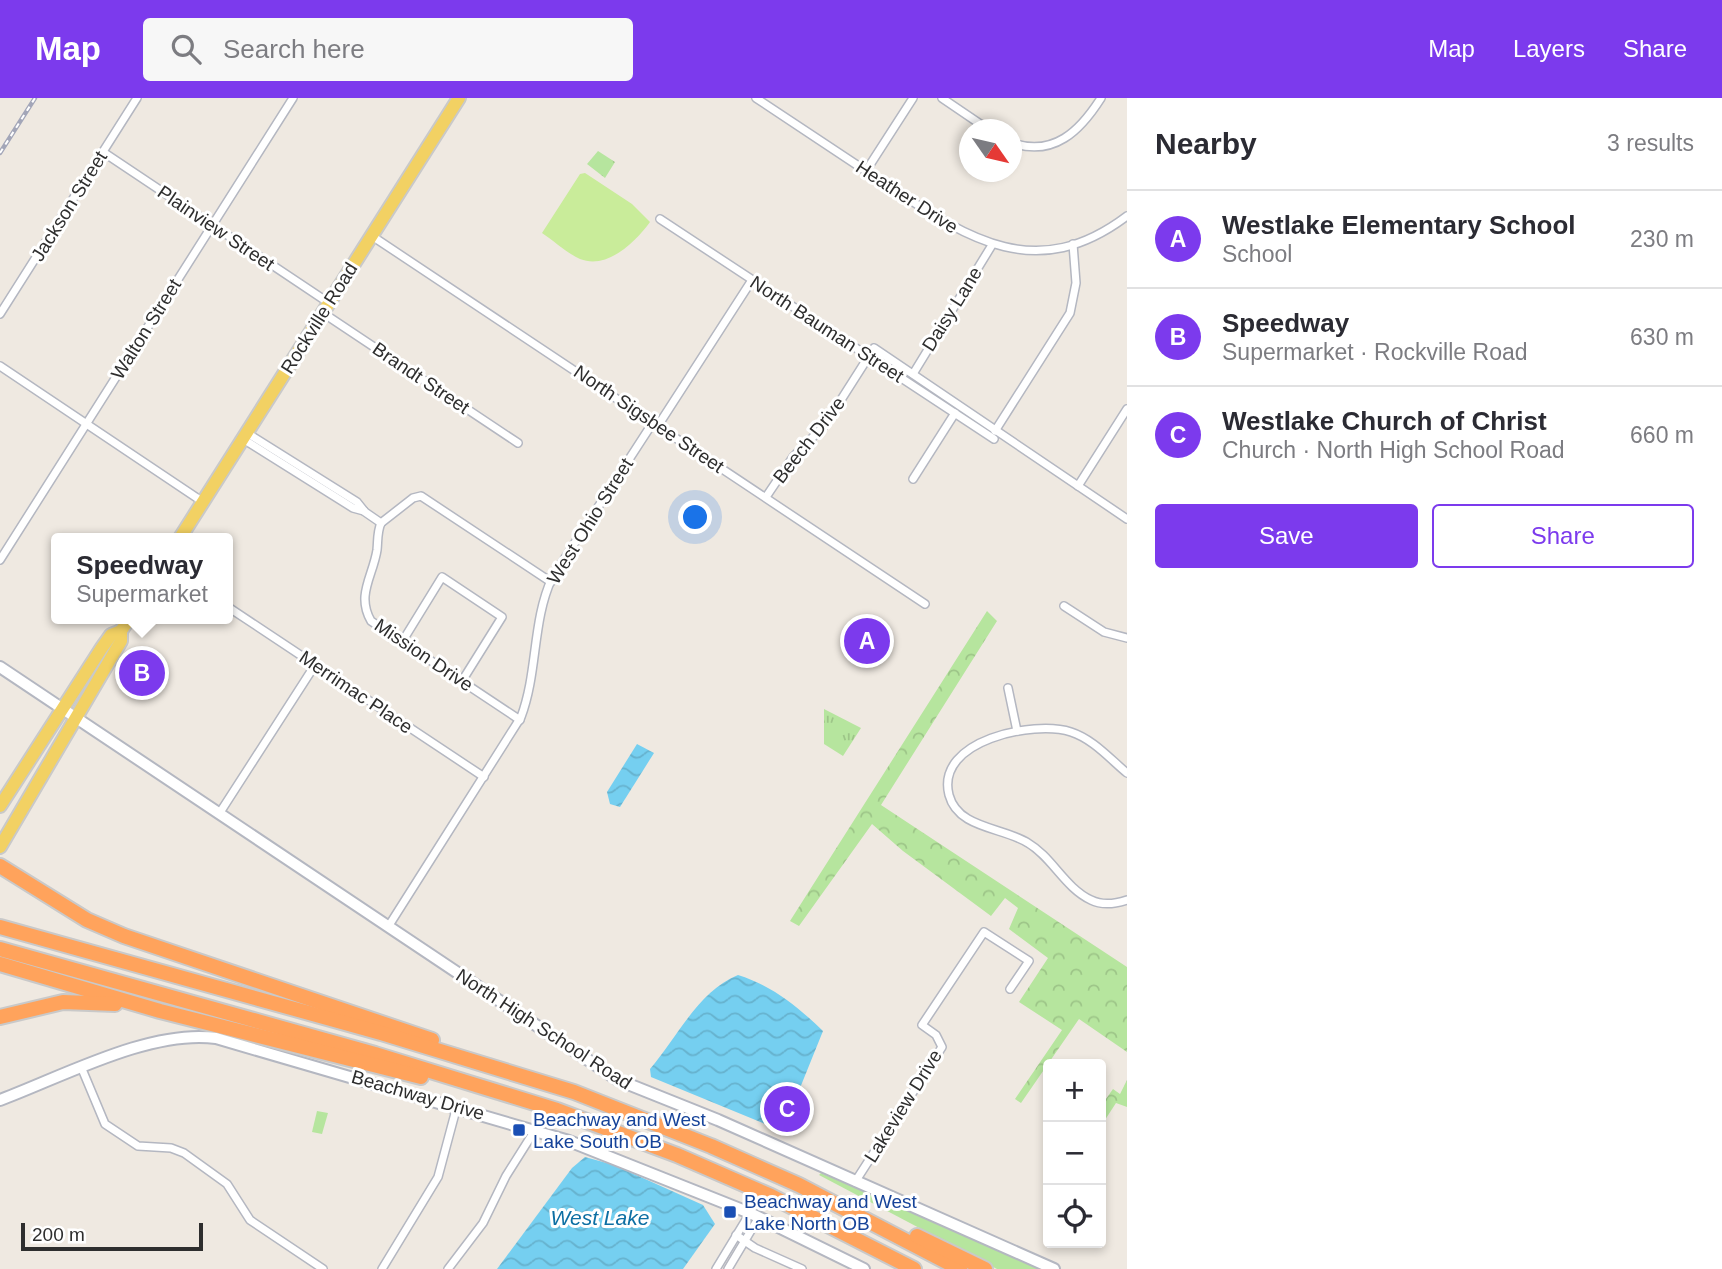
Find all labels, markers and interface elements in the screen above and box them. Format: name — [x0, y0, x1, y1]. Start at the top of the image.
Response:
search box — [143, 18, 633, 81]
text: Map — [35, 30, 101, 67]
icon: search — [167, 30, 205, 68]
text: Search here — [223, 34, 365, 64]
text: Map — [1428, 35, 1475, 62]
text: Layers — [1513, 35, 1585, 62]
text: Share — [1623, 35, 1687, 62]
north arrow — [959, 119, 1022, 182]
text: Nearby — [1155, 127, 1257, 160]
text: 3 results — [1607, 130, 1694, 156]
street label: Jackson Street — [27, 147, 112, 265]
street label: Heather Drive — [852, 156, 962, 238]
street label: Plainview Street — [154, 181, 279, 275]
text: Westlake Elementary School — [1222, 210, 1576, 240]
text: A — [1170, 226, 1186, 252]
text: 230 m — [1630, 226, 1694, 252]
text: School — [1222, 241, 1292, 267]
street label: Rockville Road — [277, 259, 361, 377]
street label: Daisy Lane — [918, 263, 986, 355]
street label: North Bauman Street — [746, 272, 908, 387]
street label: Walton Street — [107, 274, 186, 383]
text: Speedway — [1222, 308, 1349, 338]
text: B — [1170, 324, 1186, 350]
text: 630 m — [1630, 324, 1694, 350]
street label: Brandt Street — [369, 338, 474, 418]
text: Supermarket · Rockville Road — [1222, 339, 1528, 365]
street label: North Sigsbee Street — [570, 361, 729, 477]
street label: Beech Drive — [769, 393, 849, 487]
text: Westlake Church of Christ — [1222, 406, 1547, 436]
text: C — [1170, 422, 1186, 448]
text: 660 m — [1630, 422, 1694, 448]
text: Church · North High School Road — [1222, 437, 1565, 463]
street label: West Ohio Street — [543, 454, 638, 588]
your location — [678, 500, 712, 534]
button: Save — [1155, 504, 1418, 568]
button: Share — [1432, 504, 1694, 568]
popup — [51, 533, 233, 624]
text: Speedway — [76, 550, 203, 580]
text: Supermarket — [76, 581, 208, 607]
street label: Mission Drive — [371, 614, 477, 696]
pin: A — [844, 615, 890, 667]
street label: Merrimac Place — [295, 646, 417, 738]
pin: B — [119, 647, 165, 699]
street label: North High School Road — [452, 964, 636, 1094]
street label: Lakeview Drive — [860, 1046, 946, 1166]
map controls — [1043, 1059, 1106, 1248]
button: + — [1043, 1059, 1106, 1122]
street label: Beachway Drive — [349, 1066, 487, 1124]
pin: C — [764, 1083, 810, 1135]
place label: Beachway and West Lake South OB — [533, 1109, 707, 1152]
marker: Beachway and West Lake South OB — [511, 1122, 527, 1138]
button: − — [1043, 1122, 1106, 1185]
button: locate — [1043, 1185, 1106, 1248]
place label: Beachway and West Lake North OB — [744, 1191, 918, 1234]
marker: Beachway and West Lake North OB — [722, 1204, 738, 1220]
water label: West Lake — [551, 1206, 649, 1229]
scale bar — [21, 1220, 203, 1252]
text: 200 m — [32, 1224, 85, 1245]

